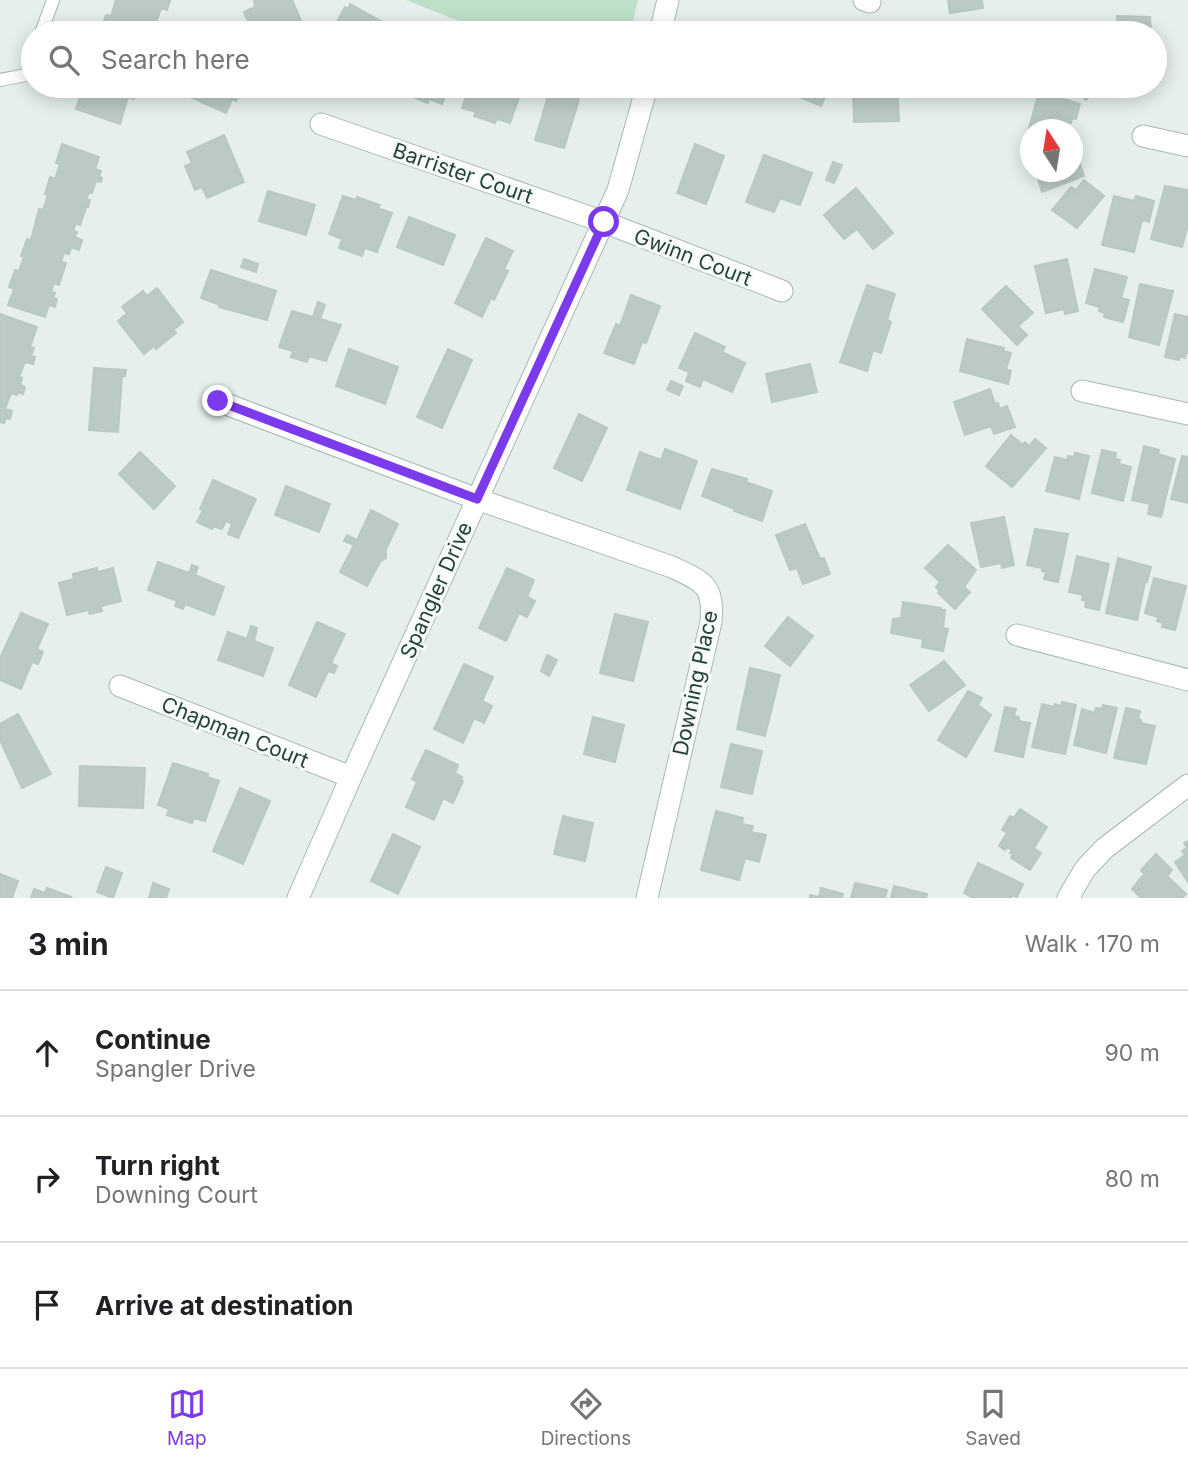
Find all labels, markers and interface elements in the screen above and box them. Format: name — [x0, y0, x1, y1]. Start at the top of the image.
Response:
search box — [21, 21, 1167, 98]
icon: search — [45, 41, 83, 79]
text: Search here — [101, 44, 250, 75]
north arrow — [1020, 119, 1083, 182]
street label: Barrister Court — [390, 137, 536, 209]
route start — [588, 206, 619, 237]
street label: Gwinn Court — [631, 223, 756, 291]
route end — [202, 385, 233, 416]
street label: Spangler Drive — [395, 518, 477, 662]
street label: Downing Place — [667, 608, 723, 758]
street label: Chapman Court — [158, 691, 312, 773]
text: 3 min — [28, 926, 109, 962]
text: Walk · 170 m — [1025, 930, 1160, 958]
text: Continue — [95, 1024, 211, 1055]
icon: ahead — [28, 1034, 66, 1072]
text: 90 m — [1105, 1039, 1160, 1067]
text: Spangler Drive — [95, 1055, 256, 1083]
text: Turn right — [95, 1150, 220, 1181]
icon: right — [28, 1160, 66, 1198]
text: 80 m — [1105, 1165, 1160, 1193]
text: Downing Court — [95, 1181, 258, 1209]
icon: arrive — [28, 1286, 66, 1324]
text: Arrive at destination — [95, 1290, 354, 1321]
tab: Map — [167, 1385, 207, 1450]
tab: Directions — [541, 1385, 631, 1450]
tab: Saved — [965, 1385, 1021, 1450]

